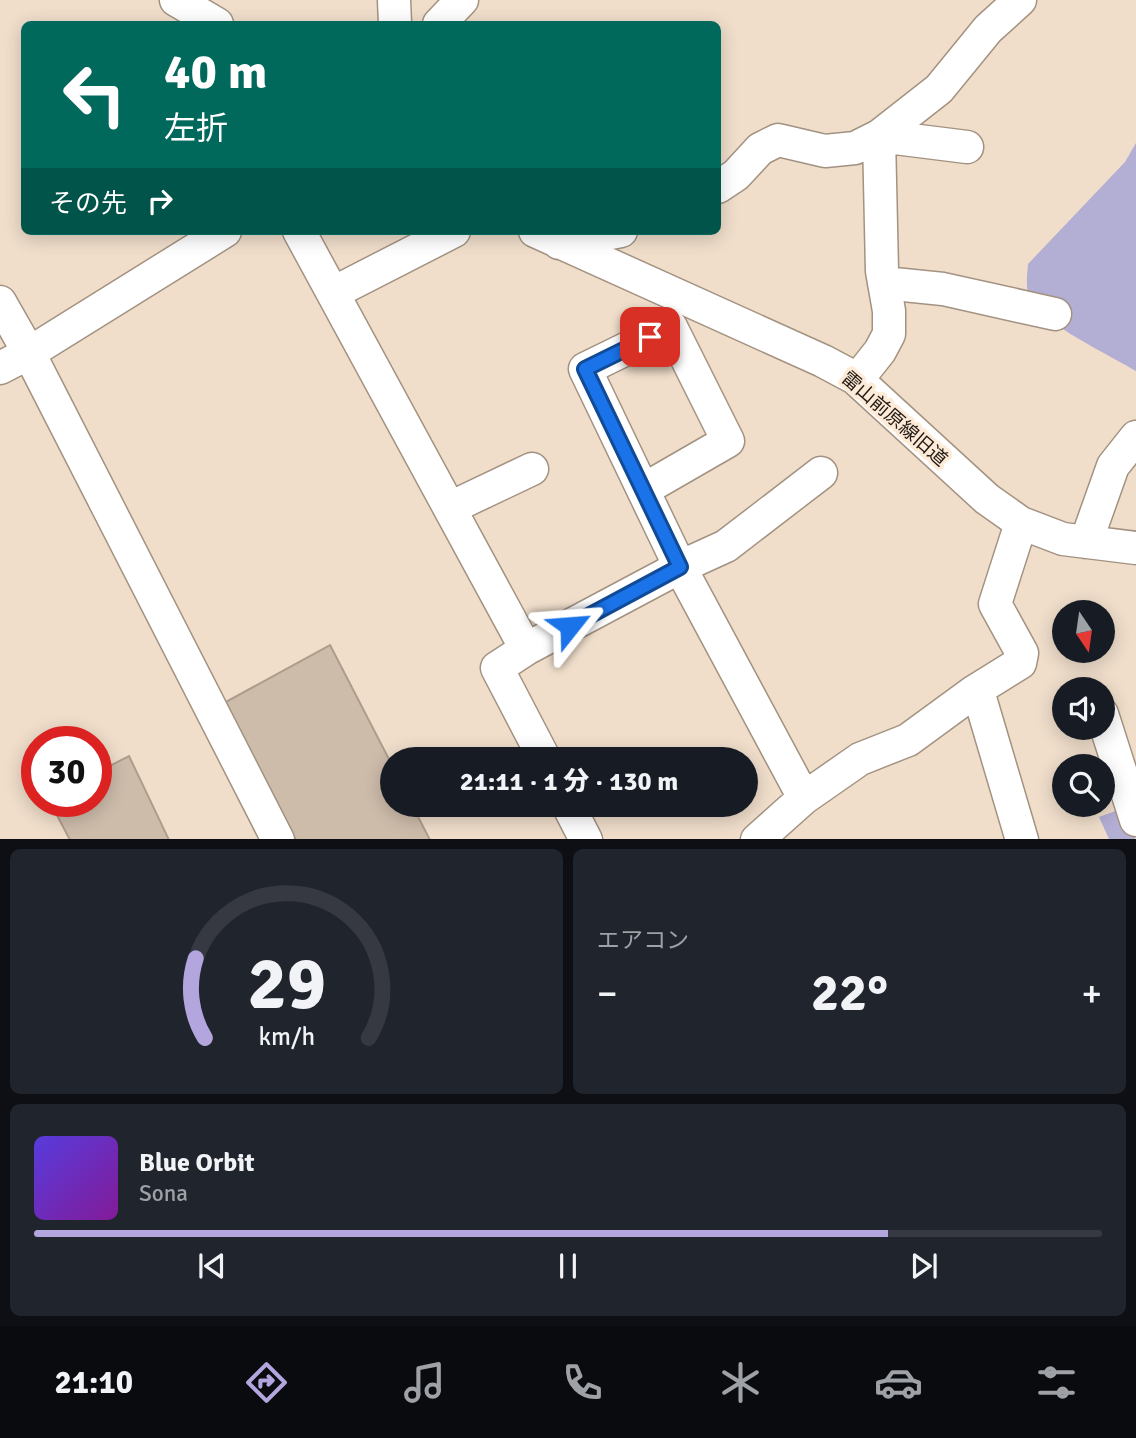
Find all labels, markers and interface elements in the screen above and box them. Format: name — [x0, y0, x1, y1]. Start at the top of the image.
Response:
text: 40 m — [164, 42, 267, 102]
icon: left — [49, 49, 140, 140]
text: 左折 — [164, 109, 228, 148]
icon: right — [141, 182, 179, 220]
text: その先 — [49, 188, 127, 220]
pin — [620, 307, 680, 367]
icon: arrive — [631, 318, 669, 356]
street label: 雷山前原線旧道 — [836, 366, 952, 471]
position arrow — [533, 589, 607, 663]
north arrow — [1052, 600, 1115, 663]
map controls — [1052, 600, 1115, 817]
button: sound — [1052, 677, 1115, 740]
speed limit sign: 30 — [21, 726, 112, 817]
button: search — [1052, 754, 1115, 817]
text: 21:11 · 1 分 · 130 m — [460, 766, 678, 798]
text: エアコン — [597, 926, 689, 955]
text: 29 — [247, 940, 326, 1029]
text: 22° — [811, 961, 888, 1025]
text: − — [597, 970, 618, 1017]
text: + — [1081, 970, 1102, 1017]
text: km/h — [258, 1020, 315, 1051]
text: Blue Orbit — [139, 1147, 255, 1179]
text: Sona — [139, 1179, 188, 1208]
icon: previous — [193, 1247, 231, 1285]
icon: pause — [549, 1247, 587, 1285]
icon: next — [905, 1247, 943, 1285]
icon: directions — [242, 1358, 291, 1407]
icon: music — [400, 1358, 449, 1407]
icon: phone — [558, 1358, 607, 1407]
icon: climate — [716, 1358, 765, 1407]
icon: car — [874, 1358, 923, 1407]
icon: filters — [1032, 1358, 1081, 1407]
text: 21:10 — [55, 1363, 133, 1402]

